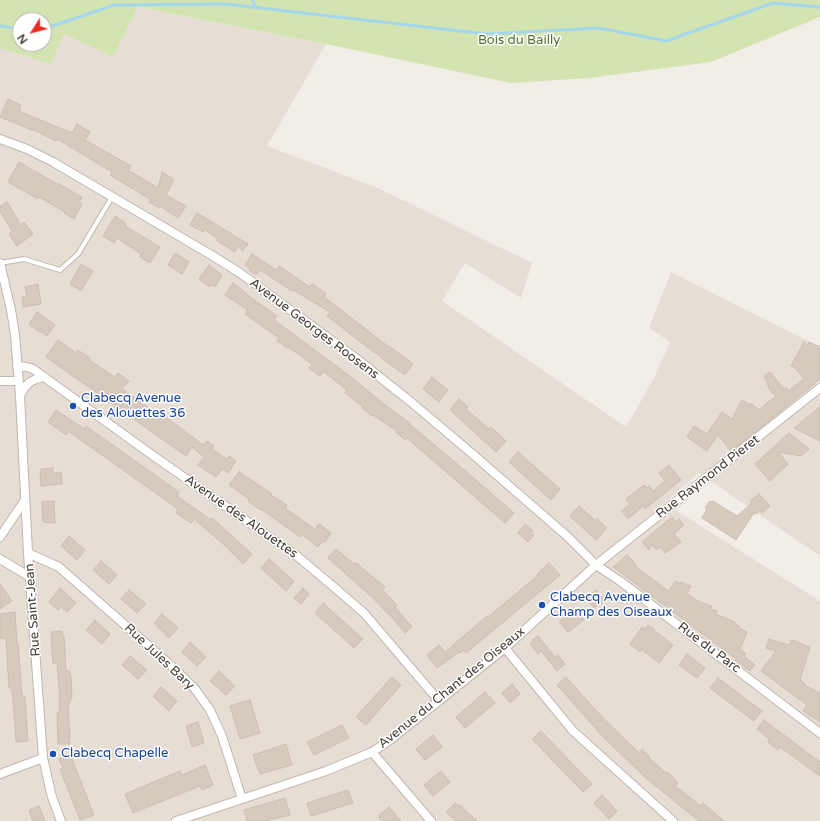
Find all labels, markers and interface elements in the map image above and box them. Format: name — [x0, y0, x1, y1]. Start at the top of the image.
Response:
north arrow — [12, 12, 52, 52]
text: N — [15, 31, 31, 46]
park label: Bois du Bailly — [478, 33, 560, 49]
street label: Avenue Georges Roosens — [246, 275, 382, 383]
place label: Clabecq Avenue des Alouettes 36 — [81, 391, 185, 422]
marker: Clabecq Avenue des Alouettes 36 — [68, 401, 78, 411]
street label: Rue Raymond Pieret — [653, 432, 763, 522]
street label: Avenue des Alouettes — [181, 472, 301, 562]
street label: Rue Saint-Jean — [22, 563, 44, 657]
place label: Clabecq Avenue Champ des Oiseaux — [550, 590, 672, 621]
marker: Clabecq Avenue Champ des Oiseaux — [537, 600, 547, 610]
street label: Rue du Parc — [674, 619, 744, 677]
street label: Rue Jules Bary — [121, 620, 197, 694]
street label: Avenue du Chant des Oiseaux — [375, 624, 529, 752]
place label: Clabecq Chapelle — [61, 746, 168, 762]
marker: Clabecq Chapelle — [48, 749, 58, 759]

